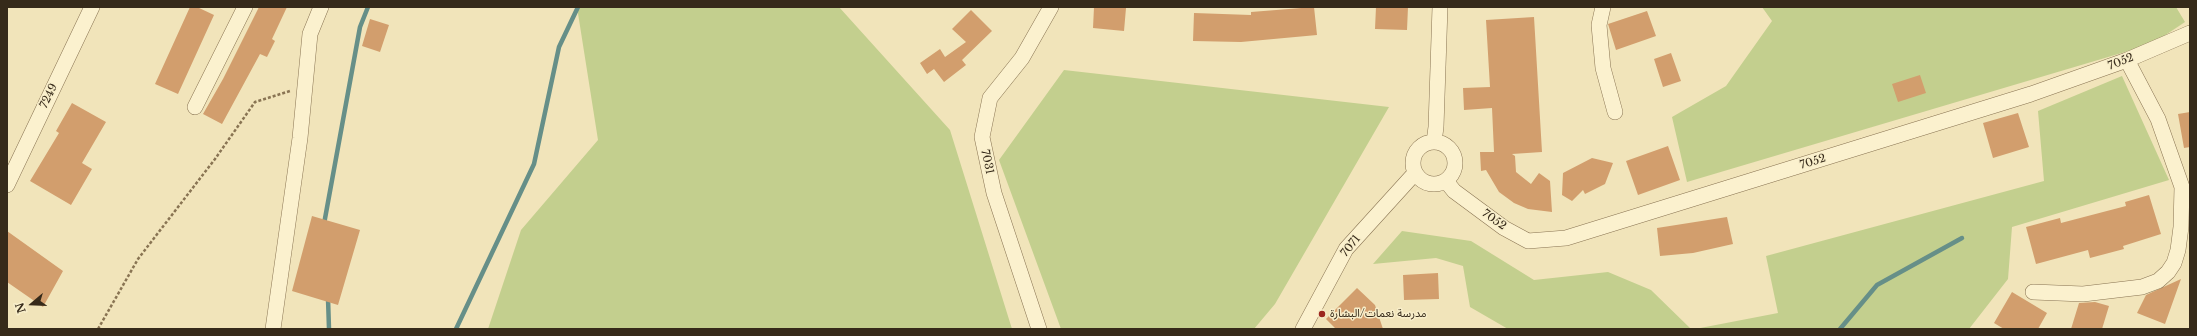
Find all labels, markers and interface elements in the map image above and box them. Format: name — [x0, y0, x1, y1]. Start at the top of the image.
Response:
street label: 7052 — [2106, 51, 2136, 73]
street label: 7249 — [37, 82, 61, 110]
street label: 7031 — [978, 148, 996, 176]
street label: 7052 — [1798, 152, 1828, 172]
street label: 7052 — [1479, 207, 1509, 233]
street label: 7071 — [1338, 233, 1364, 259]
north arrow — [12, 284, 52, 324]
text: N — [12, 301, 29, 315]
place label: مدرسة نعمات/البشارة — [1330, 307, 1427, 321]
marker: مدرسة نعمات/البشارة — [1317, 309, 1327, 319]

